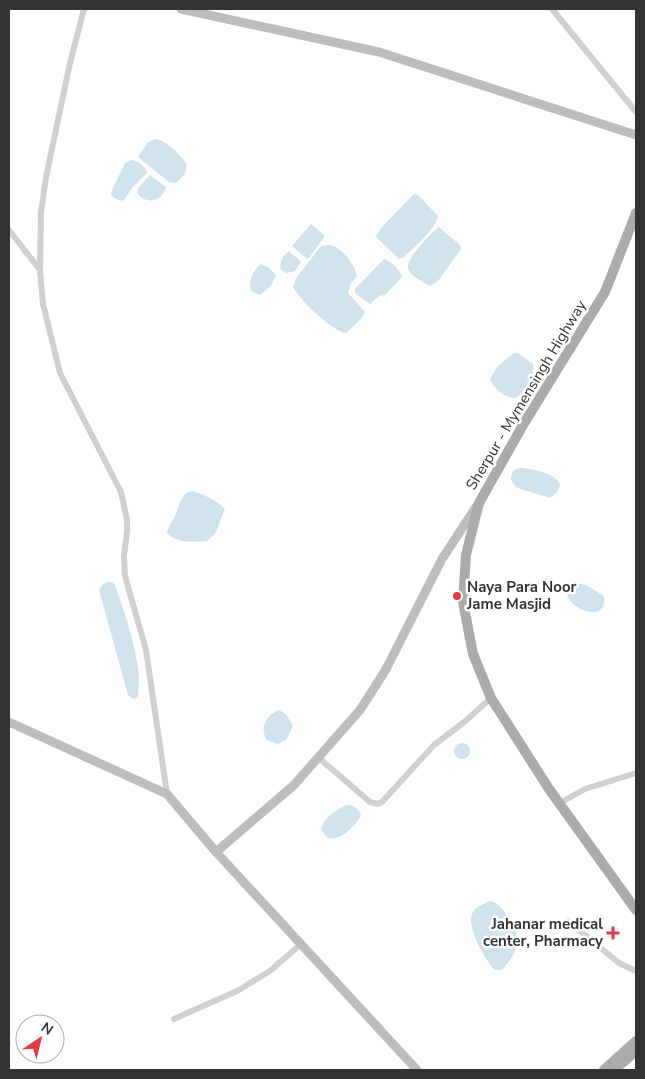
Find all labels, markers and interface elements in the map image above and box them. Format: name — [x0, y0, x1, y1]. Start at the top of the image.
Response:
street label: Sherpur - Mymensingh Highway — [461, 296, 591, 494]
place label: Naya Para Noor Jame Masjid — [466, 577, 577, 614]
marker: Naya Para Noor Jame Masjid — [451, 590, 463, 602]
place label: Jahanar medical center, Pharmacy — [483, 914, 603, 951]
marker: Jahanar medical center, Pharmacy — [607, 927, 619, 939]
north arrow — [15, 1014, 65, 1064]
text: N — [37, 1018, 57, 1040]

